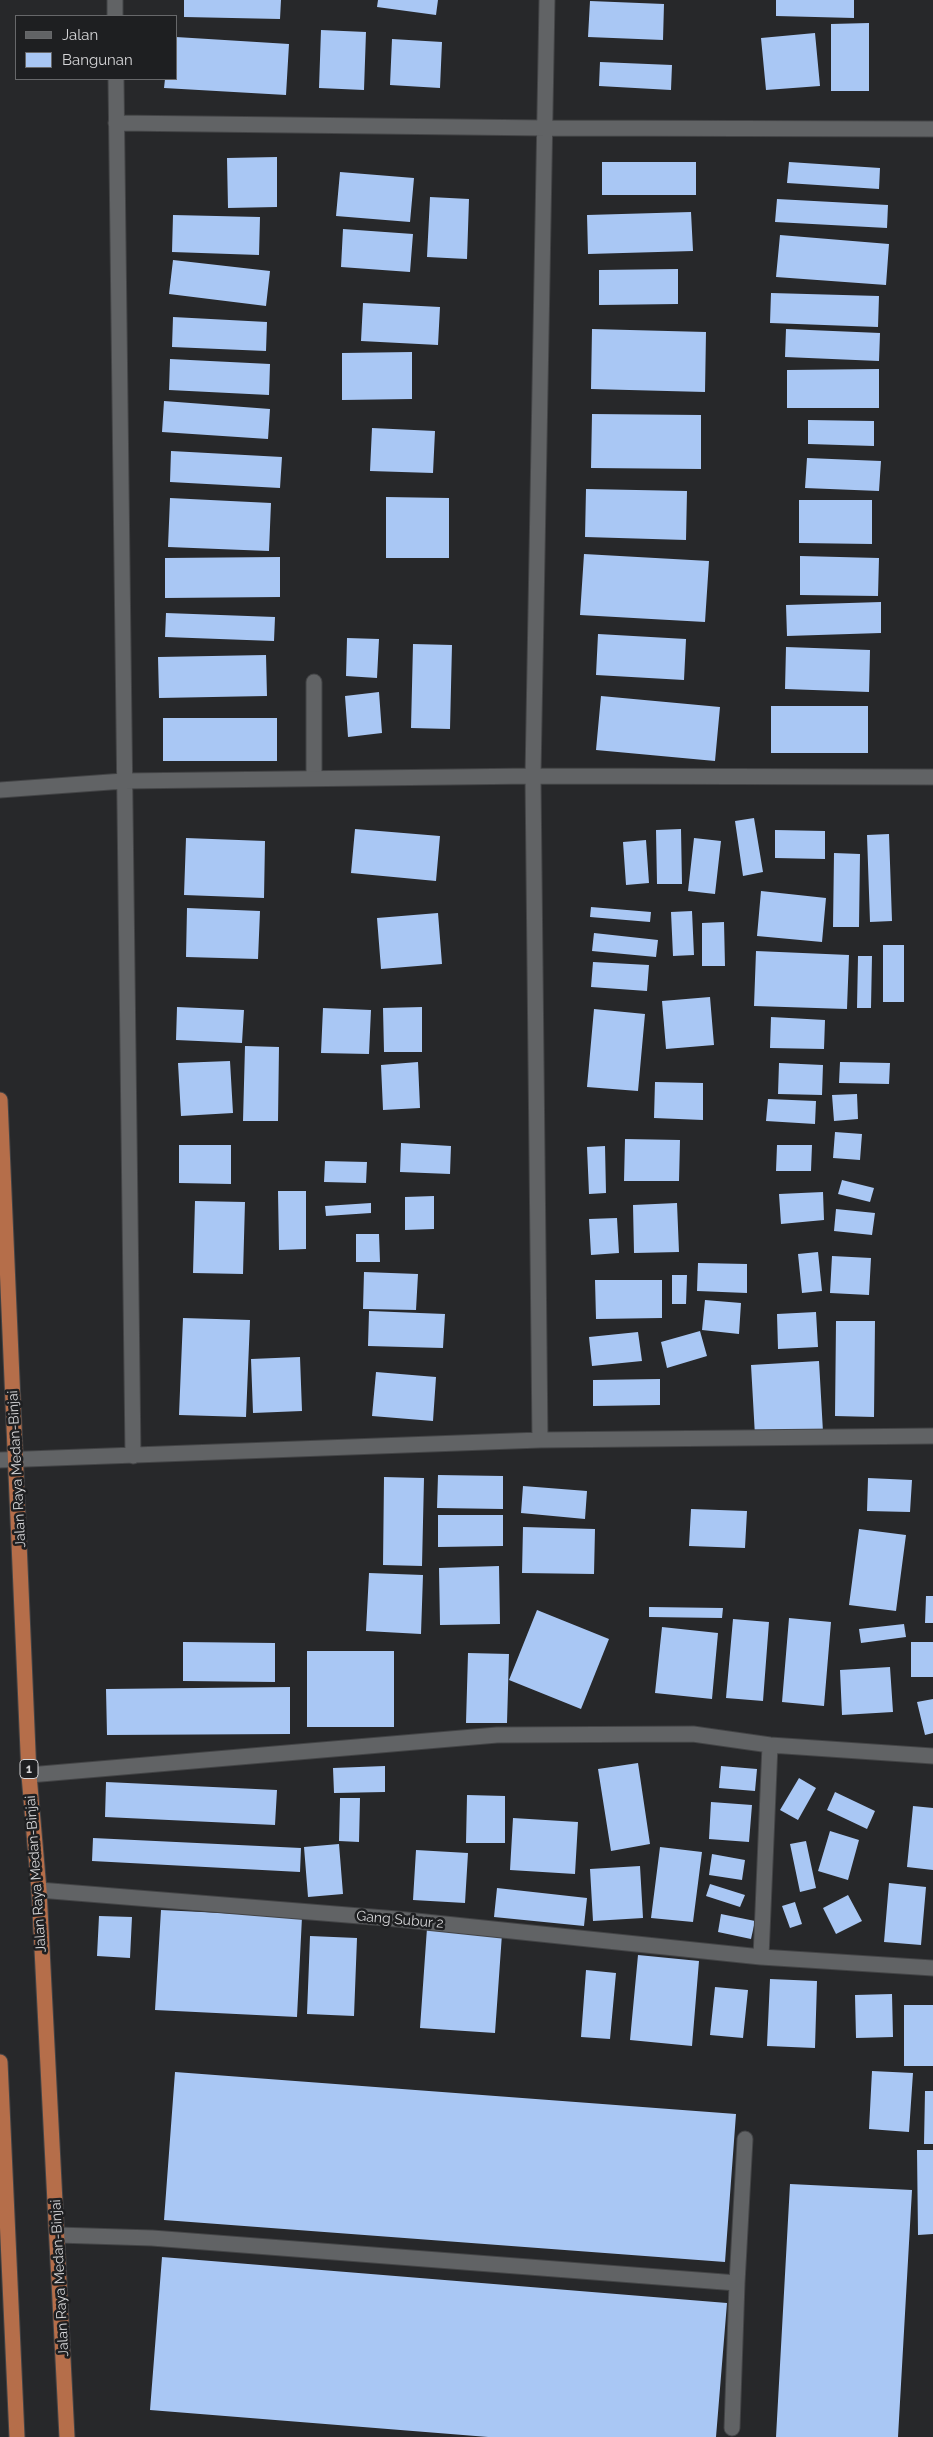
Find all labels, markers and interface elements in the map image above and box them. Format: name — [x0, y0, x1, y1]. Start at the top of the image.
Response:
legend — [15, 15, 178, 80]
text: Jalan — [62, 26, 98, 44]
text: Bangunan — [62, 51, 133, 69]
street label: Jalan Raya Medan-Binjai — [4, 1390, 30, 1548]
road number: 1 — [20, 1760, 38, 1778]
street label: Jalan Raya Medan-Binjai — [22, 1795, 50, 1953]
street label: Gang Subur 2 — [356, 1908, 444, 1932]
street label: Jalan Raya Medan-Binjai — [47, 2199, 73, 2357]

